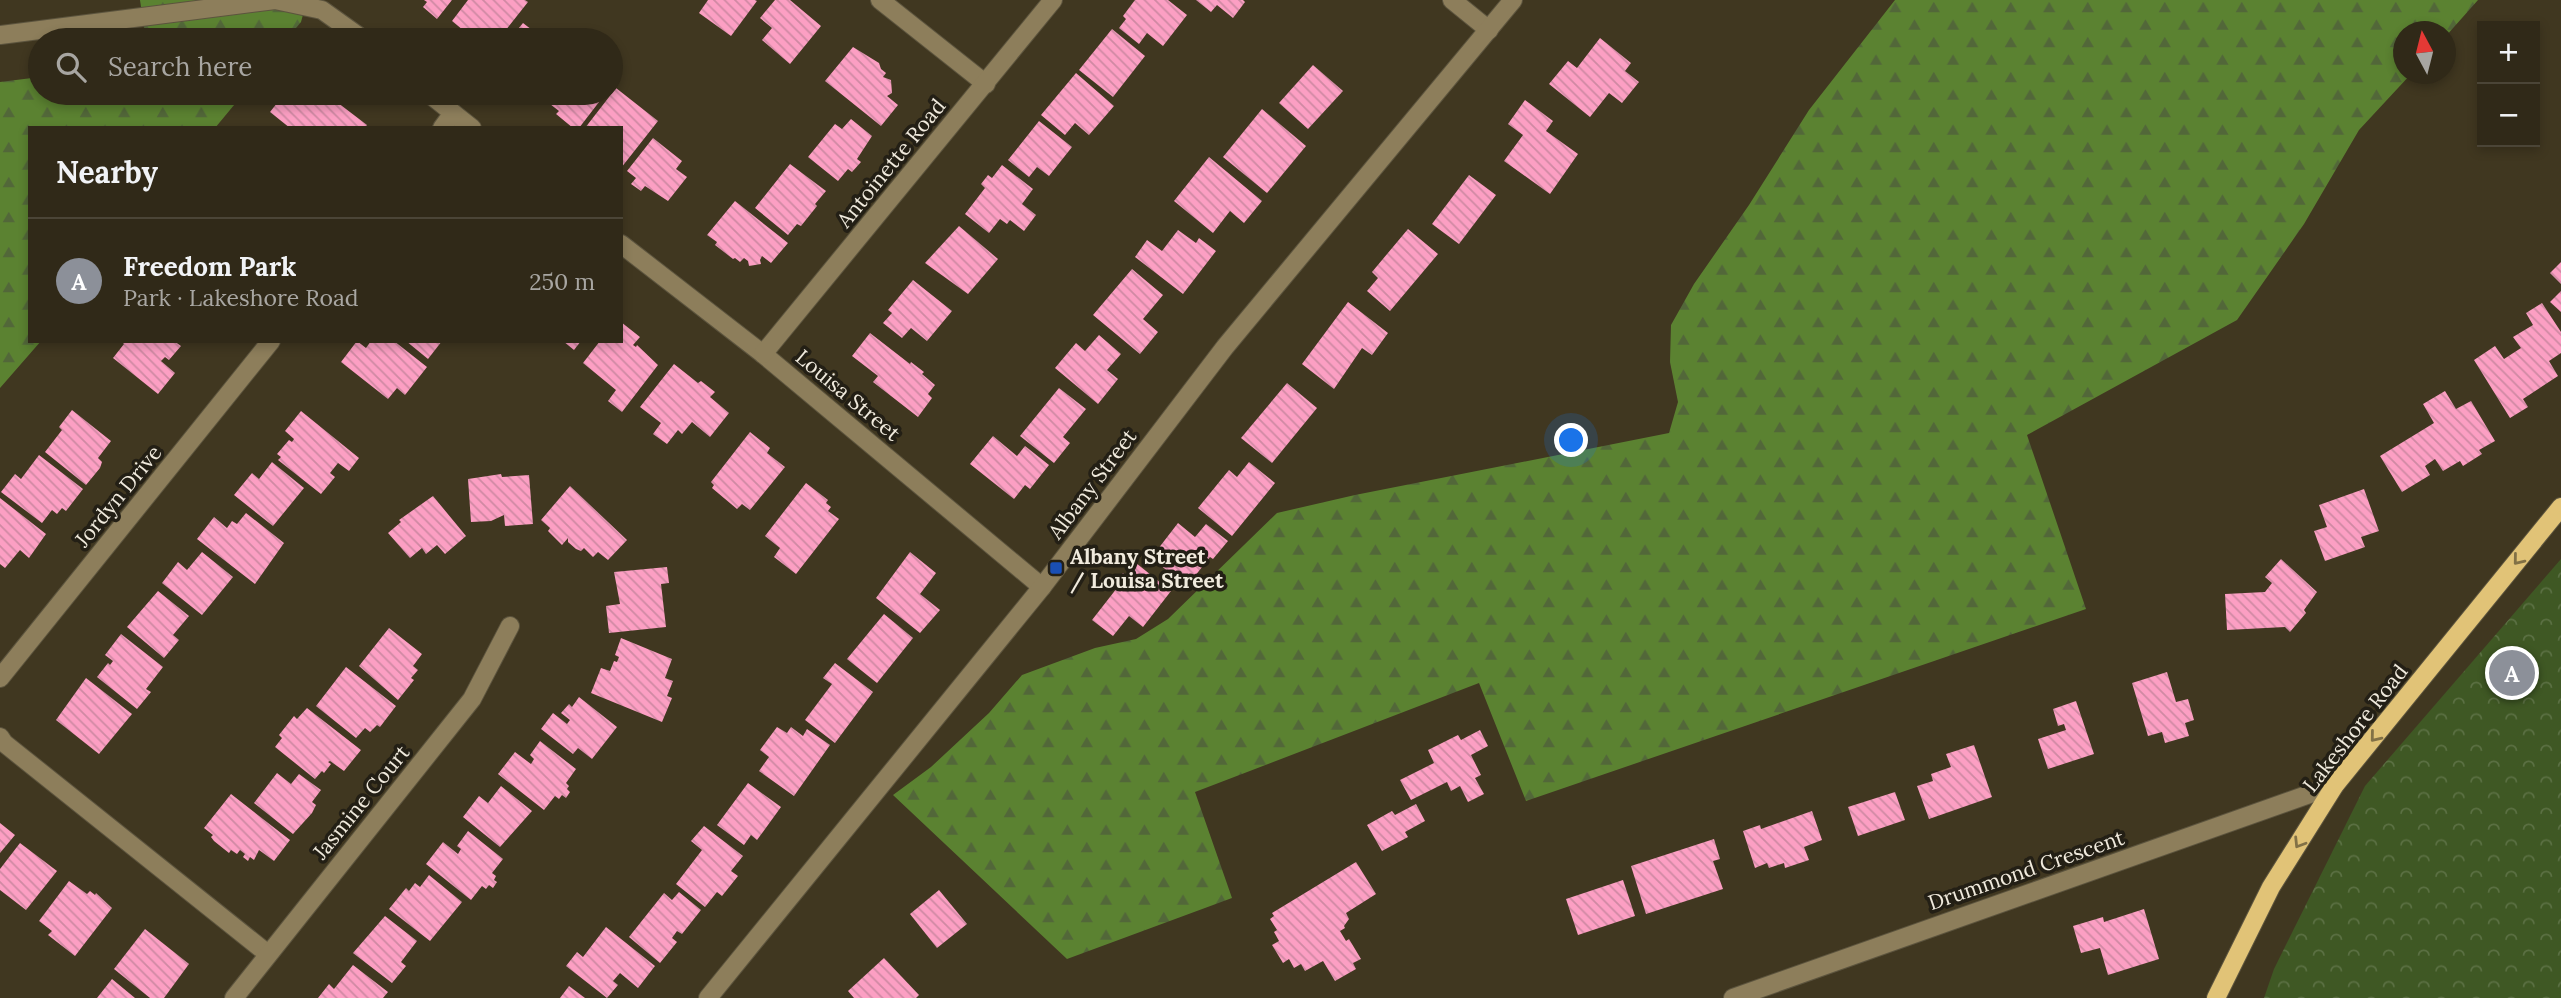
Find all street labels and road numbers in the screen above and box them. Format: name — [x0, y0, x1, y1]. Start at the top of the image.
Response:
street label: Antoinette Road — [830, 93, 951, 234]
street label: Louisa Street — [790, 343, 907, 447]
street label: Albany Street — [1041, 423, 1143, 545]
street label: Jordyn Drive — [68, 440, 167, 553]
street label: Lakeshore Road — [2297, 659, 2413, 797]
street label: Jasmine Court — [306, 739, 416, 865]
street label: Drummond Crescent — [1924, 823, 2129, 916]

